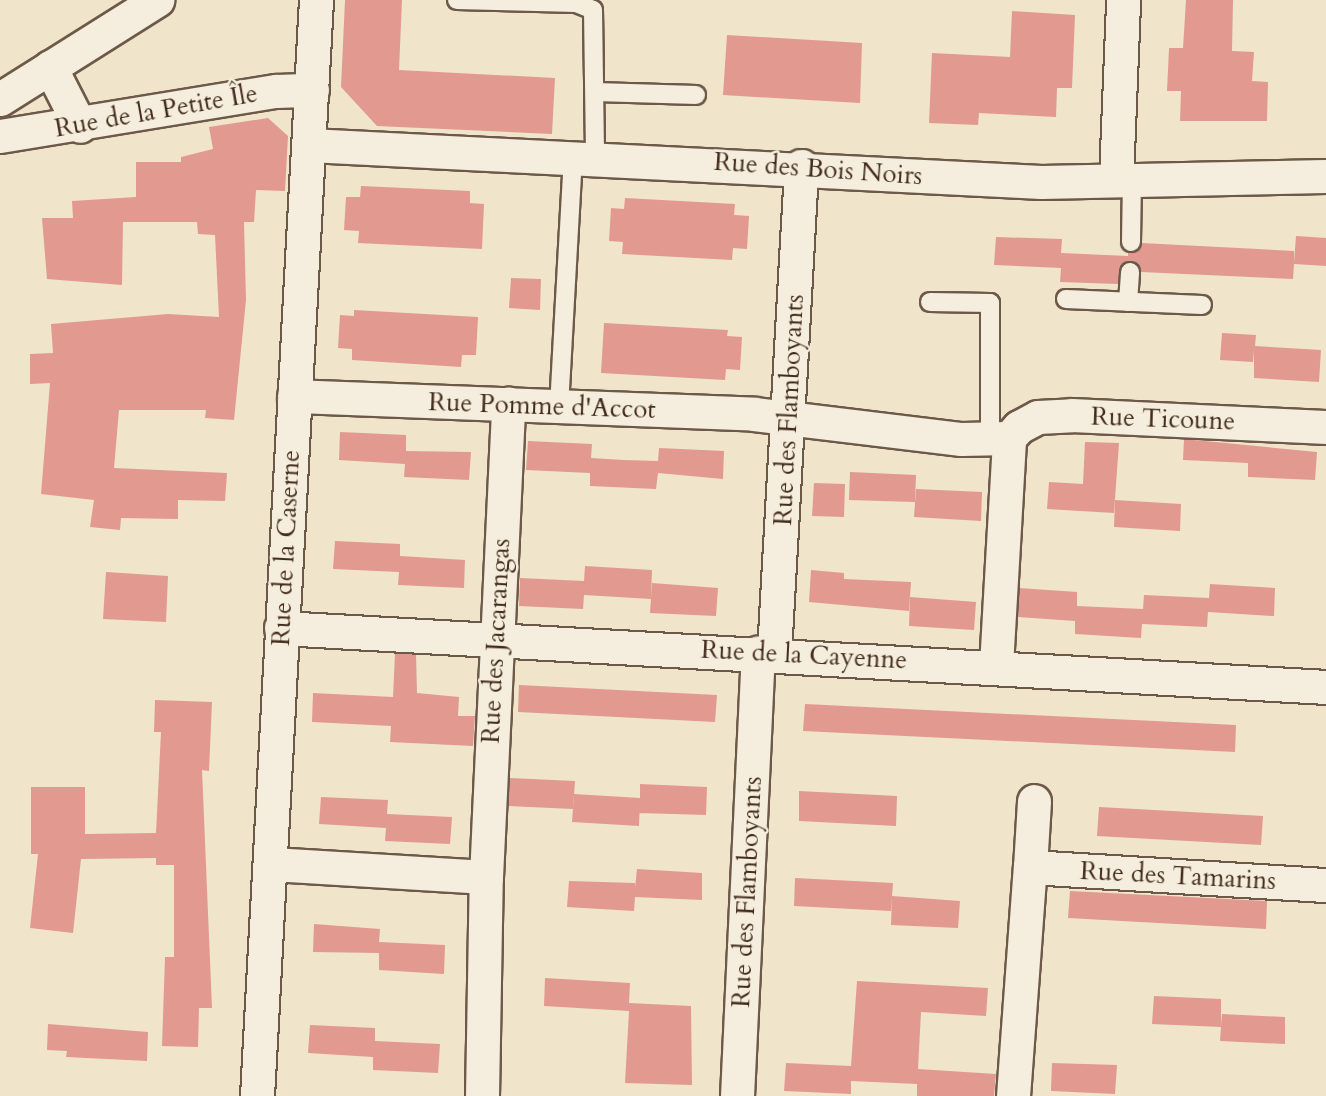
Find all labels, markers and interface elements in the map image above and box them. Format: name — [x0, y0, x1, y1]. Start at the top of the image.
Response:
street label: Rue de la Petite Île — [52, 78, 260, 144]
street label: Rue des Bois Noirs — [713, 146, 923, 192]
street label: Rue des Flamboyants — [767, 293, 811, 527]
street label: Rue Pomme d'Accot — [428, 386, 656, 426]
street label: Rue Ticoune — [1090, 401, 1236, 437]
street label: Rue de la Caserne — [265, 449, 307, 647]
street label: Rue des Jacarangas — [475, 538, 517, 744]
street label: Rue de la Cayenne — [700, 634, 908, 676]
street label: Rue des Flamboyants — [725, 775, 769, 1009]
street label: Rue des Tamarins — [1079, 855, 1277, 897]

